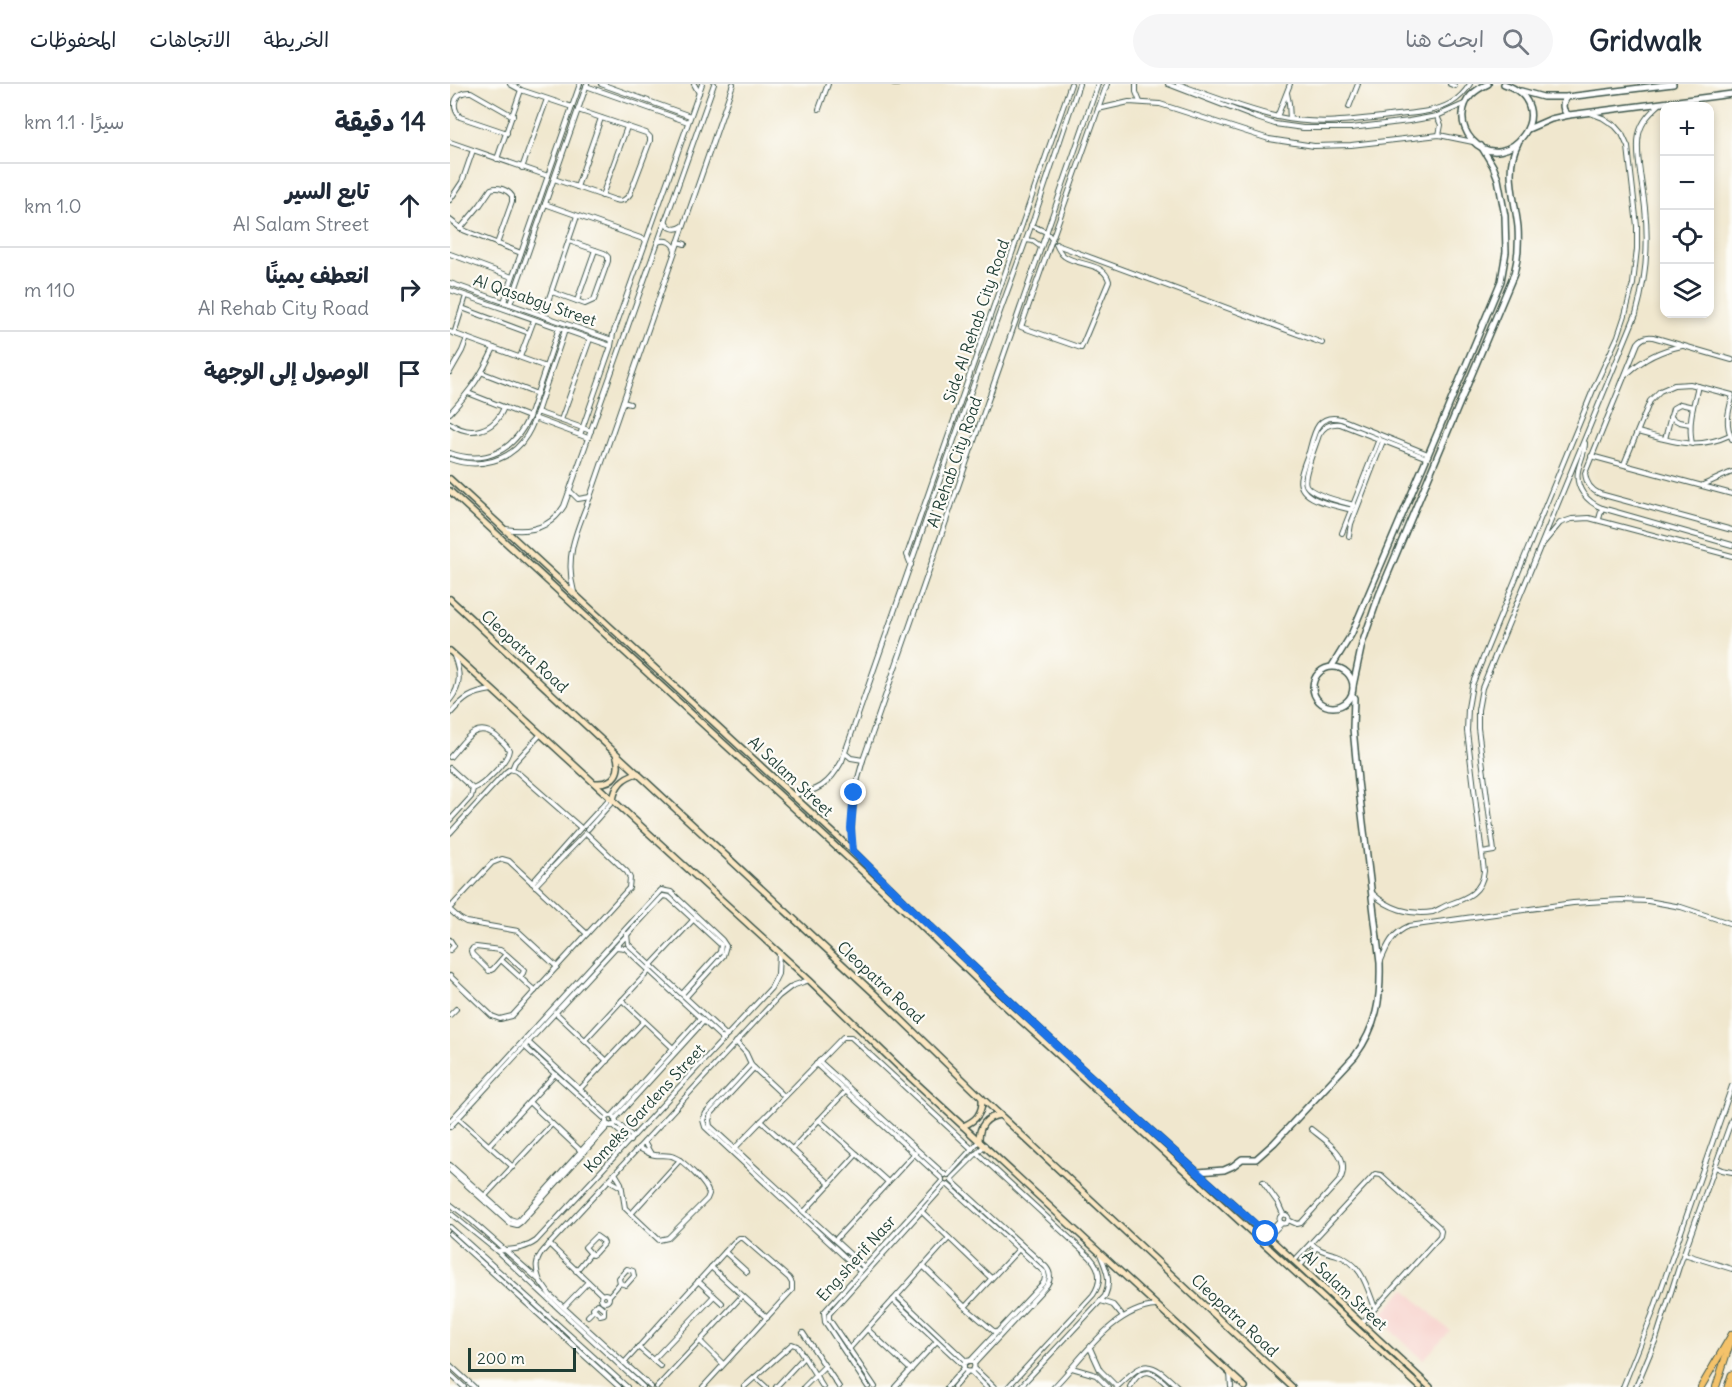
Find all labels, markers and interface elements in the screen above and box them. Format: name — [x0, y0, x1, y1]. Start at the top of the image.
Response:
search box — [1133, 14, 1553, 68]
text: Gridwalk — [1589, 23, 1702, 59]
text: ابحث هنا — [1405, 25, 1484, 53]
icon: search — [1499, 25, 1532, 58]
text: المحفوظات — [30, 26, 116, 53]
text: الاتجاهات — [149, 26, 231, 53]
text: الخريطة — [264, 26, 329, 53]
map controls — [1660, 102, 1714, 318]
button: + — [1660, 102, 1714, 156]
text: 14 دقيقة — [334, 105, 426, 138]
text: سيرًا · 1.1 km — [24, 109, 125, 134]
button: − — [1660, 156, 1714, 210]
text: تابع السير — [285, 177, 369, 205]
icon: ahead — [393, 189, 426, 222]
text: 1.0 km — [24, 193, 82, 218]
button: locate — [1660, 210, 1714, 264]
text: Al Salam Street — [233, 211, 369, 236]
street label: Side Al Rehab City Road — [939, 237, 1013, 405]
text: انعطف يمينًا — [266, 261, 369, 289]
button: layers — [1660, 264, 1714, 318]
street label: Al Qasabgy Street — [471, 270, 600, 331]
icon: right — [393, 273, 426, 306]
text: 110 m — [24, 277, 75, 302]
text: Al Rehab City Road — [198, 295, 369, 320]
text: الوصول إلى الوجهة — [204, 357, 369, 385]
icon: arrive — [393, 357, 426, 390]
street label: Al Rehab City Road — [922, 394, 986, 530]
street label: Cleopatra Road — [477, 605, 573, 697]
street label: Al Salam Street — [744, 732, 838, 821]
route end — [840, 779, 866, 805]
street label: Cleopatra Road — [833, 936, 929, 1028]
street label: Komeks Gardens Street — [579, 1039, 709, 1176]
street label: Eng.sherif Nasr — [812, 1210, 900, 1305]
route start — [1252, 1220, 1278, 1246]
street label: Al Salam Street — [1298, 1246, 1392, 1335]
street label: Cleopatra Road — [1187, 1269, 1283, 1361]
scale bar — [468, 1345, 576, 1372]
text: 200 m — [477, 1348, 525, 1368]

